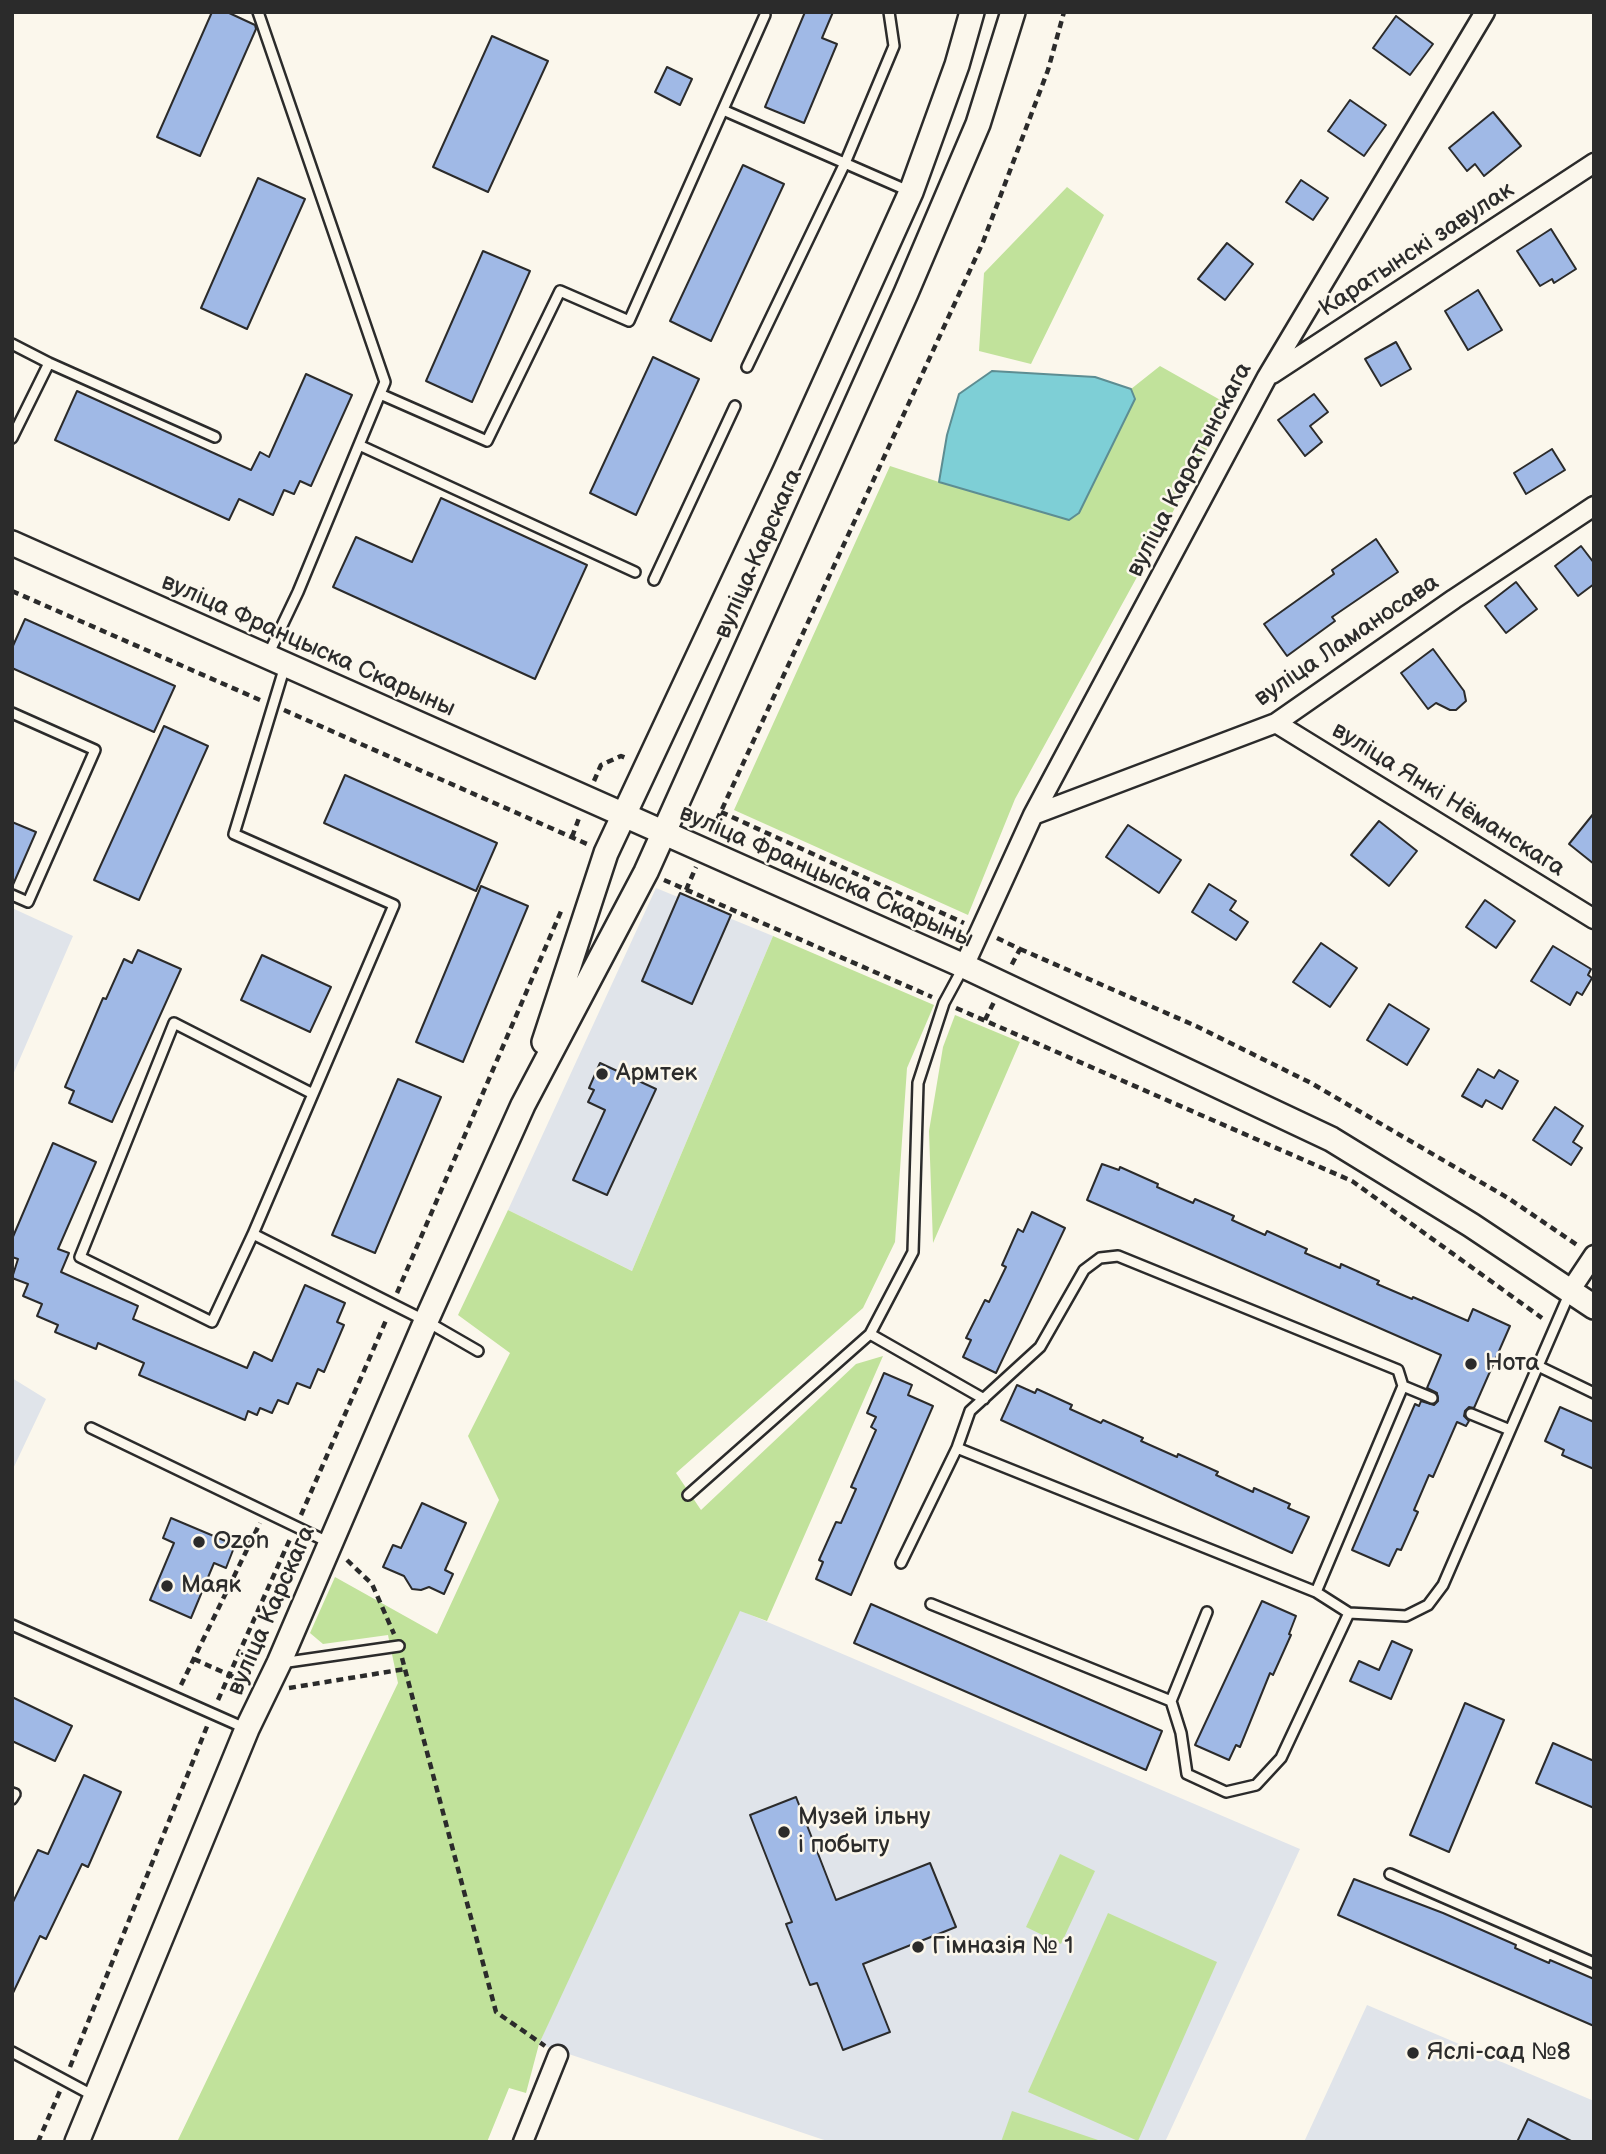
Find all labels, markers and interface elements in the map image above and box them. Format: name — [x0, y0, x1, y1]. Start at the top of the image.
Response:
street label: Каратынскі завулак — [1314, 176, 1520, 324]
street label: вуліца Каратынскага — [1121, 358, 1259, 582]
street label: вуліца Карскага — [709, 465, 809, 643]
street label: вуліца Францыска Скарыны — [157, 568, 459, 724]
street label: вуліца Ламаносава — [1249, 569, 1445, 713]
street label: вуліца Янкі Нёманскага — [1326, 716, 1570, 884]
street label: вуліца Францыска Скарыны — [675, 799, 977, 955]
place label: Армтек — [616, 1060, 697, 1088]
marker: Армтек — [594, 1066, 610, 1082]
place label: Нота — [1485, 1350, 1540, 1378]
marker: Нота — [1463, 1356, 1479, 1372]
street label: вуліца Карскага — [222, 1522, 322, 1700]
place label: Ozon — [213, 1528, 269, 1556]
marker: Ozon — [191, 1534, 207, 1550]
place label: Маяк — [181, 1572, 241, 1600]
marker: Маяк — [159, 1578, 175, 1594]
place label: Музей ільну і побыту — [798, 1804, 930, 1860]
marker: Музей ільну і побыту — [776, 1824, 792, 1840]
place label: Гімназія № 1 — [932, 1933, 1073, 1961]
marker: Гімназія № 1 — [910, 1939, 926, 1955]
place label: Яслі-сад №8 — [1427, 2039, 1571, 2067]
marker: Яслі-сад №8 — [1405, 2045, 1421, 2061]

